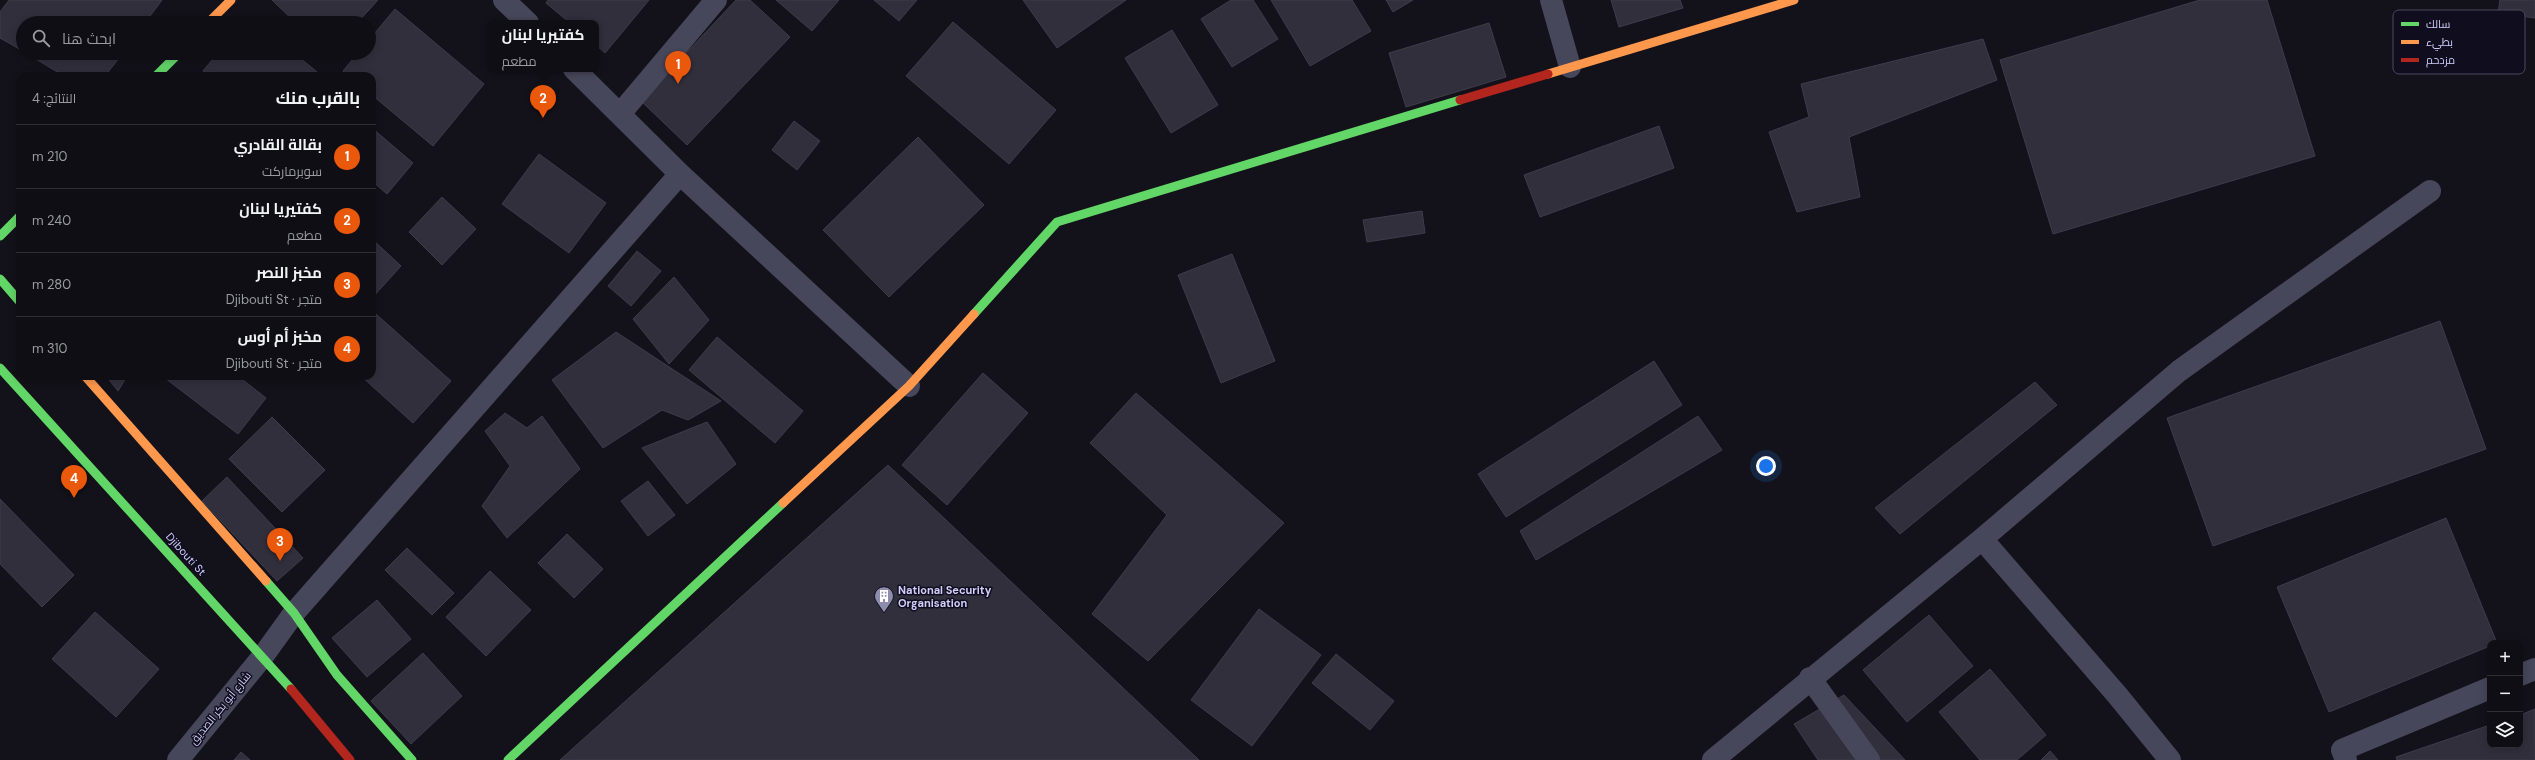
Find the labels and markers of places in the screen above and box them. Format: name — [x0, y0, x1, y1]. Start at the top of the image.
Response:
pin: 1 — [665, 51, 691, 84]
pin: 2 — [530, 85, 556, 118]
pin: 4 — [61, 465, 87, 498]
pin: 3 — [267, 528, 293, 561]
place label: National Security Organisation — [898, 583, 992, 610]
building icon: National Security Organisation — [873, 585, 895, 613]

